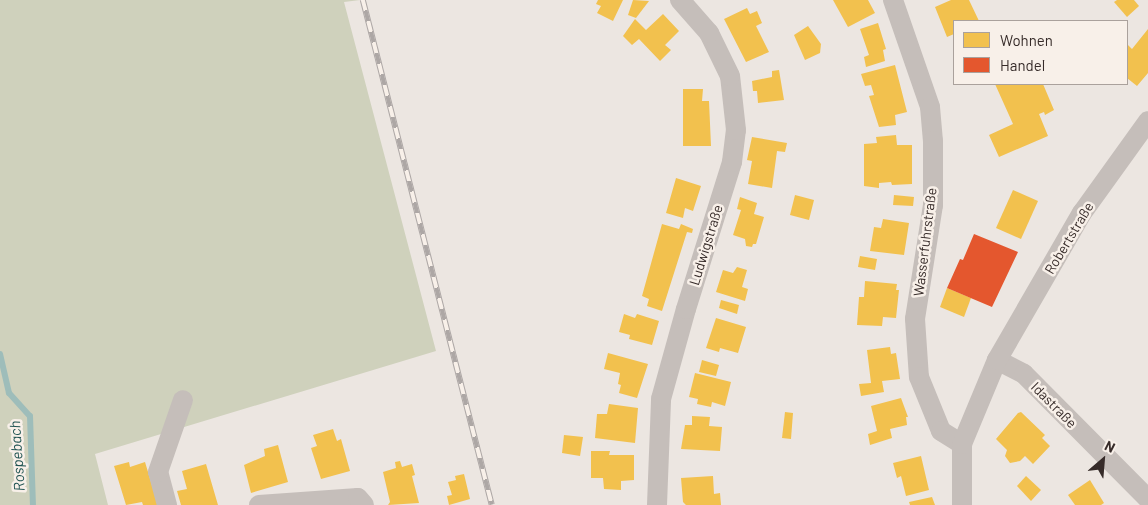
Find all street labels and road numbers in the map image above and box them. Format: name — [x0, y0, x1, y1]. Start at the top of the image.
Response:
street label: Wasserfuhrstraße — [910, 187, 940, 297]
street label: Robertstraße — [1041, 199, 1097, 277]
street label: Ludwigstraße — [686, 203, 726, 287]
street label: Idastraße — [1028, 379, 1080, 431]

